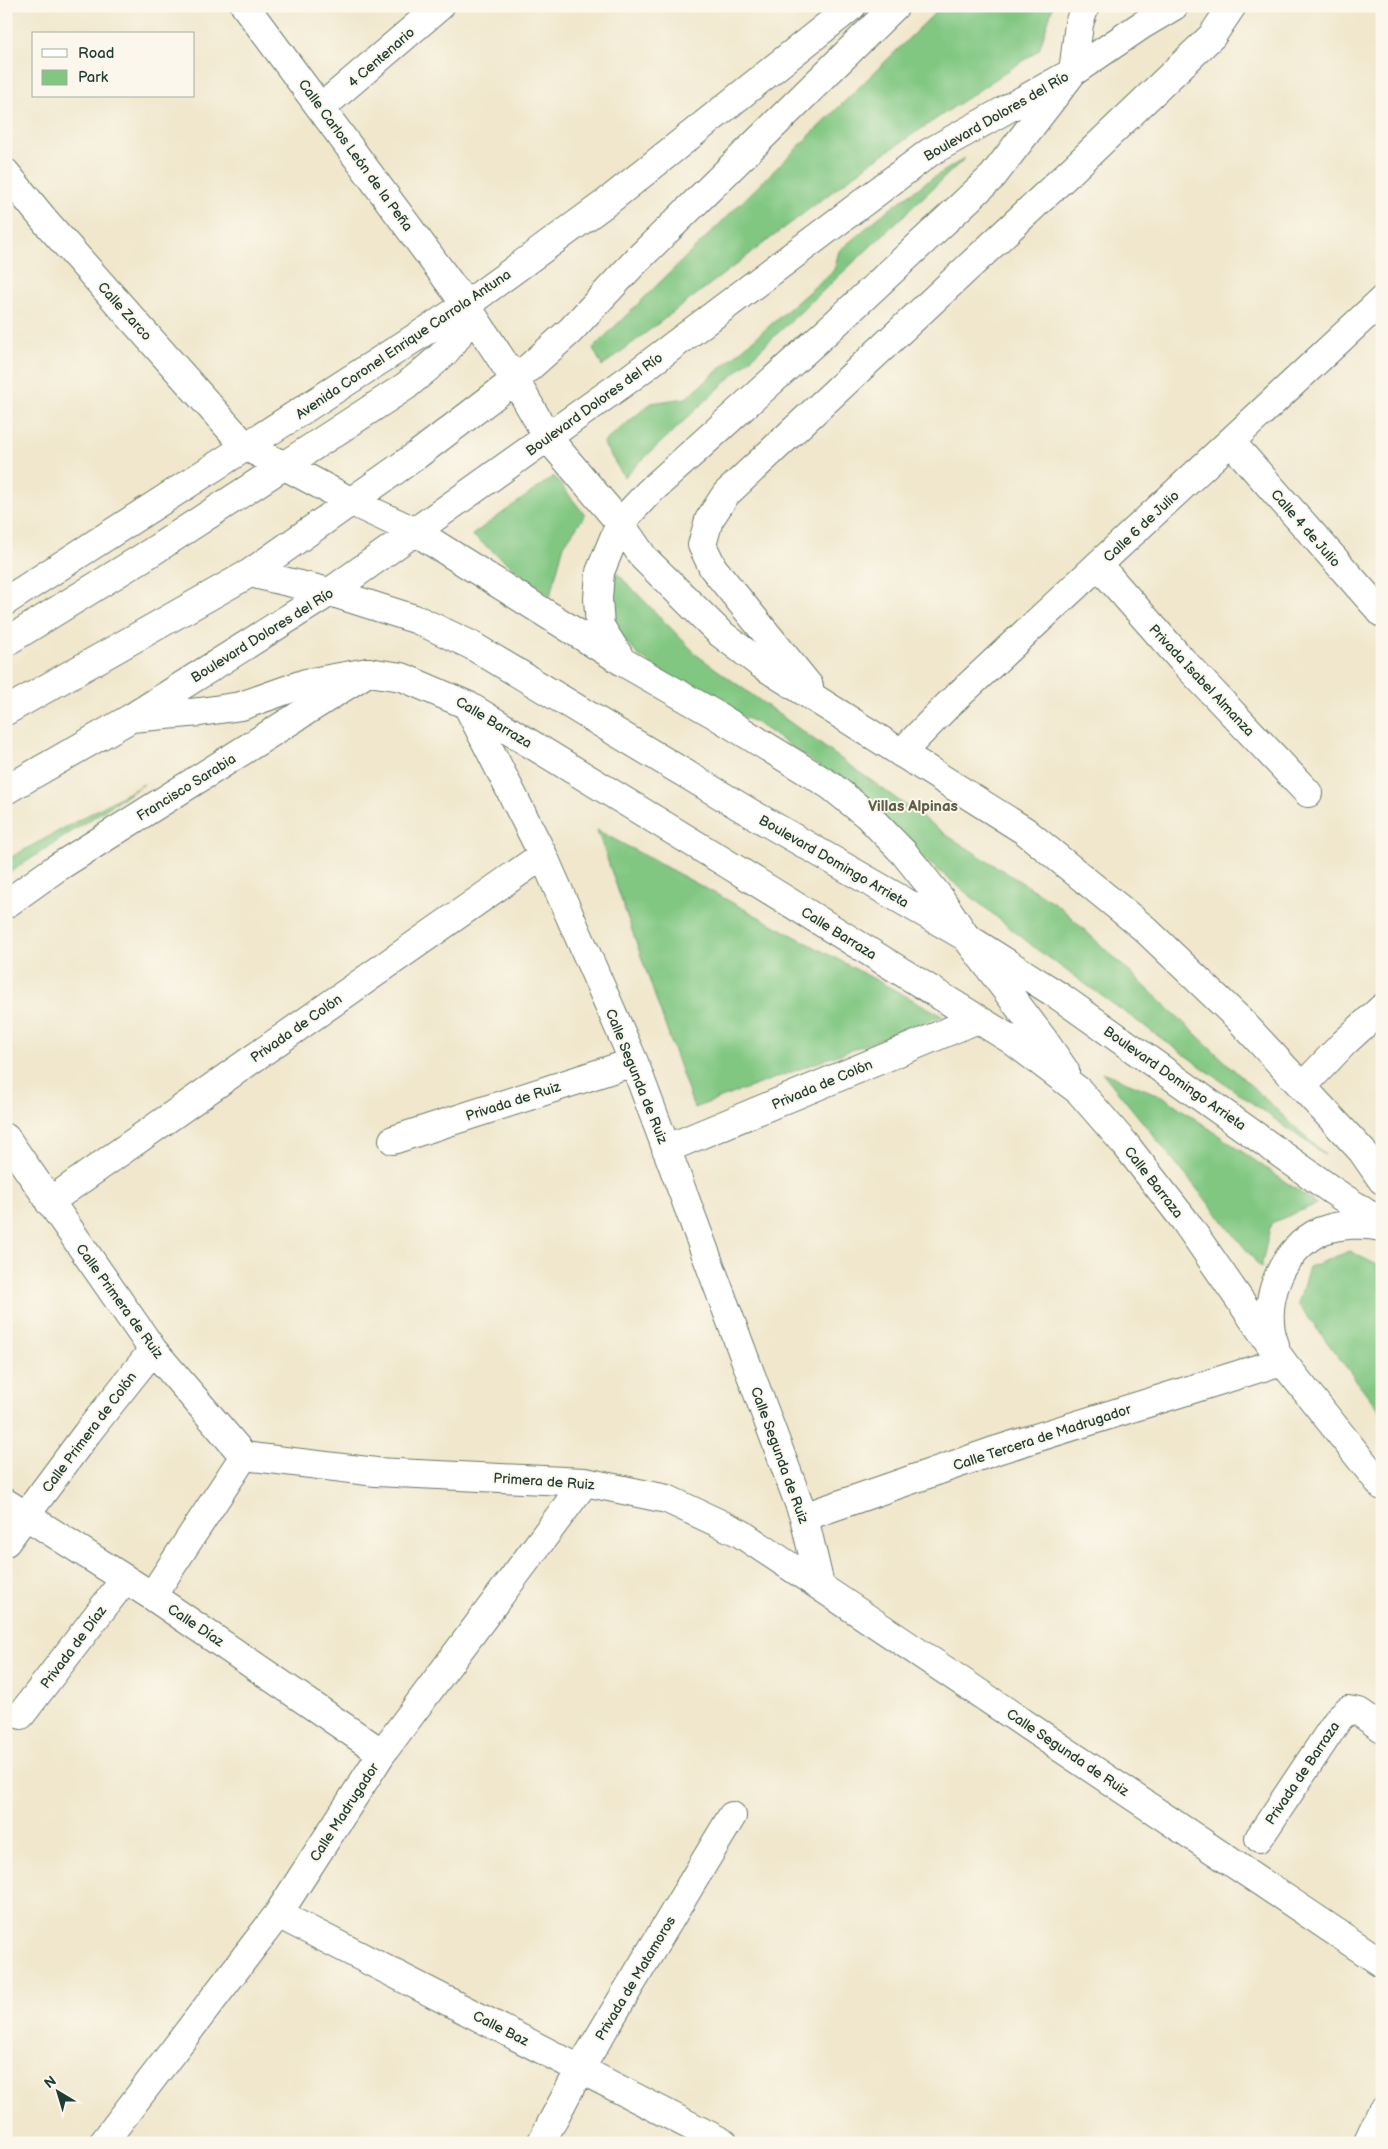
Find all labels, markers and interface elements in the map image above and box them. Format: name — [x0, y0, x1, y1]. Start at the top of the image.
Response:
street label: 4 Centenario — [345, 24, 418, 91]
legend — [32, 32, 195, 98]
text: Road — [78, 44, 114, 63]
text: Park — [78, 68, 109, 87]
street label: Boulevard Dolores del Río — [921, 68, 1072, 165]
street label: Calle Carlos León de la Peña — [295, 76, 416, 235]
street label: Avenida Coronel Enrique Carrola Antuna — [292, 266, 514, 423]
street label: Calle Zarco — [94, 279, 155, 344]
street label: Boulevard Dolores del Río — [523, 349, 666, 460]
street label: Calle 4 de Julio — [1267, 486, 1344, 571]
street label: Calle 6 de Julio — [1100, 487, 1183, 566]
street label: Boulevard Dolores del Río — [188, 585, 337, 686]
street label: Privada Isabel Almanza — [1145, 621, 1258, 740]
street label: Calle Barraza — [453, 693, 535, 752]
street label: Francisco Sarabia — [134, 750, 239, 825]
district label: Villas Alpinas — [868, 797, 958, 816]
street label: Boulevard Domingo Arrieta — [756, 812, 912, 911]
street label: Calle Barraza — [798, 903, 880, 963]
street label: Privada de Colón — [247, 990, 345, 1066]
street label: Calle Segunda de Ruiz — [602, 1006, 671, 1146]
street label: Boulevard Domingo Arrieta — [1100, 1023, 1249, 1134]
street label: Privada de Colón — [769, 1056, 875, 1113]
street label: Privada de Ruiz — [464, 1078, 563, 1125]
street label: Calle Barraza — [1120, 1143, 1187, 1221]
street label: Calle Primera de Ruiz — [72, 1241, 167, 1362]
street label: Calle Primera de Colón — [39, 1369, 140, 1496]
street label: Calle Segunda de Ruiz — [747, 1385, 812, 1526]
street label: Calle Tercera de Madrugador — [951, 1400, 1134, 1474]
street label: Primera de Ruiz — [493, 1469, 595, 1494]
street label: Calle Díaz — [164, 1600, 227, 1651]
street label: Privada de Díaz — [37, 1602, 110, 1692]
street label: Calle Segunda de Ruiz — [1003, 1705, 1132, 1800]
street label: Privada de Barraza — [1262, 1718, 1343, 1828]
street label: Calle Madrugador — [306, 1759, 383, 1865]
street label: Privada de Matamoros — [592, 1913, 679, 2043]
street label: Calle Baz — [470, 2007, 532, 2050]
north arrow — [32, 2066, 82, 2116]
text: N — [41, 2072, 60, 2092]

